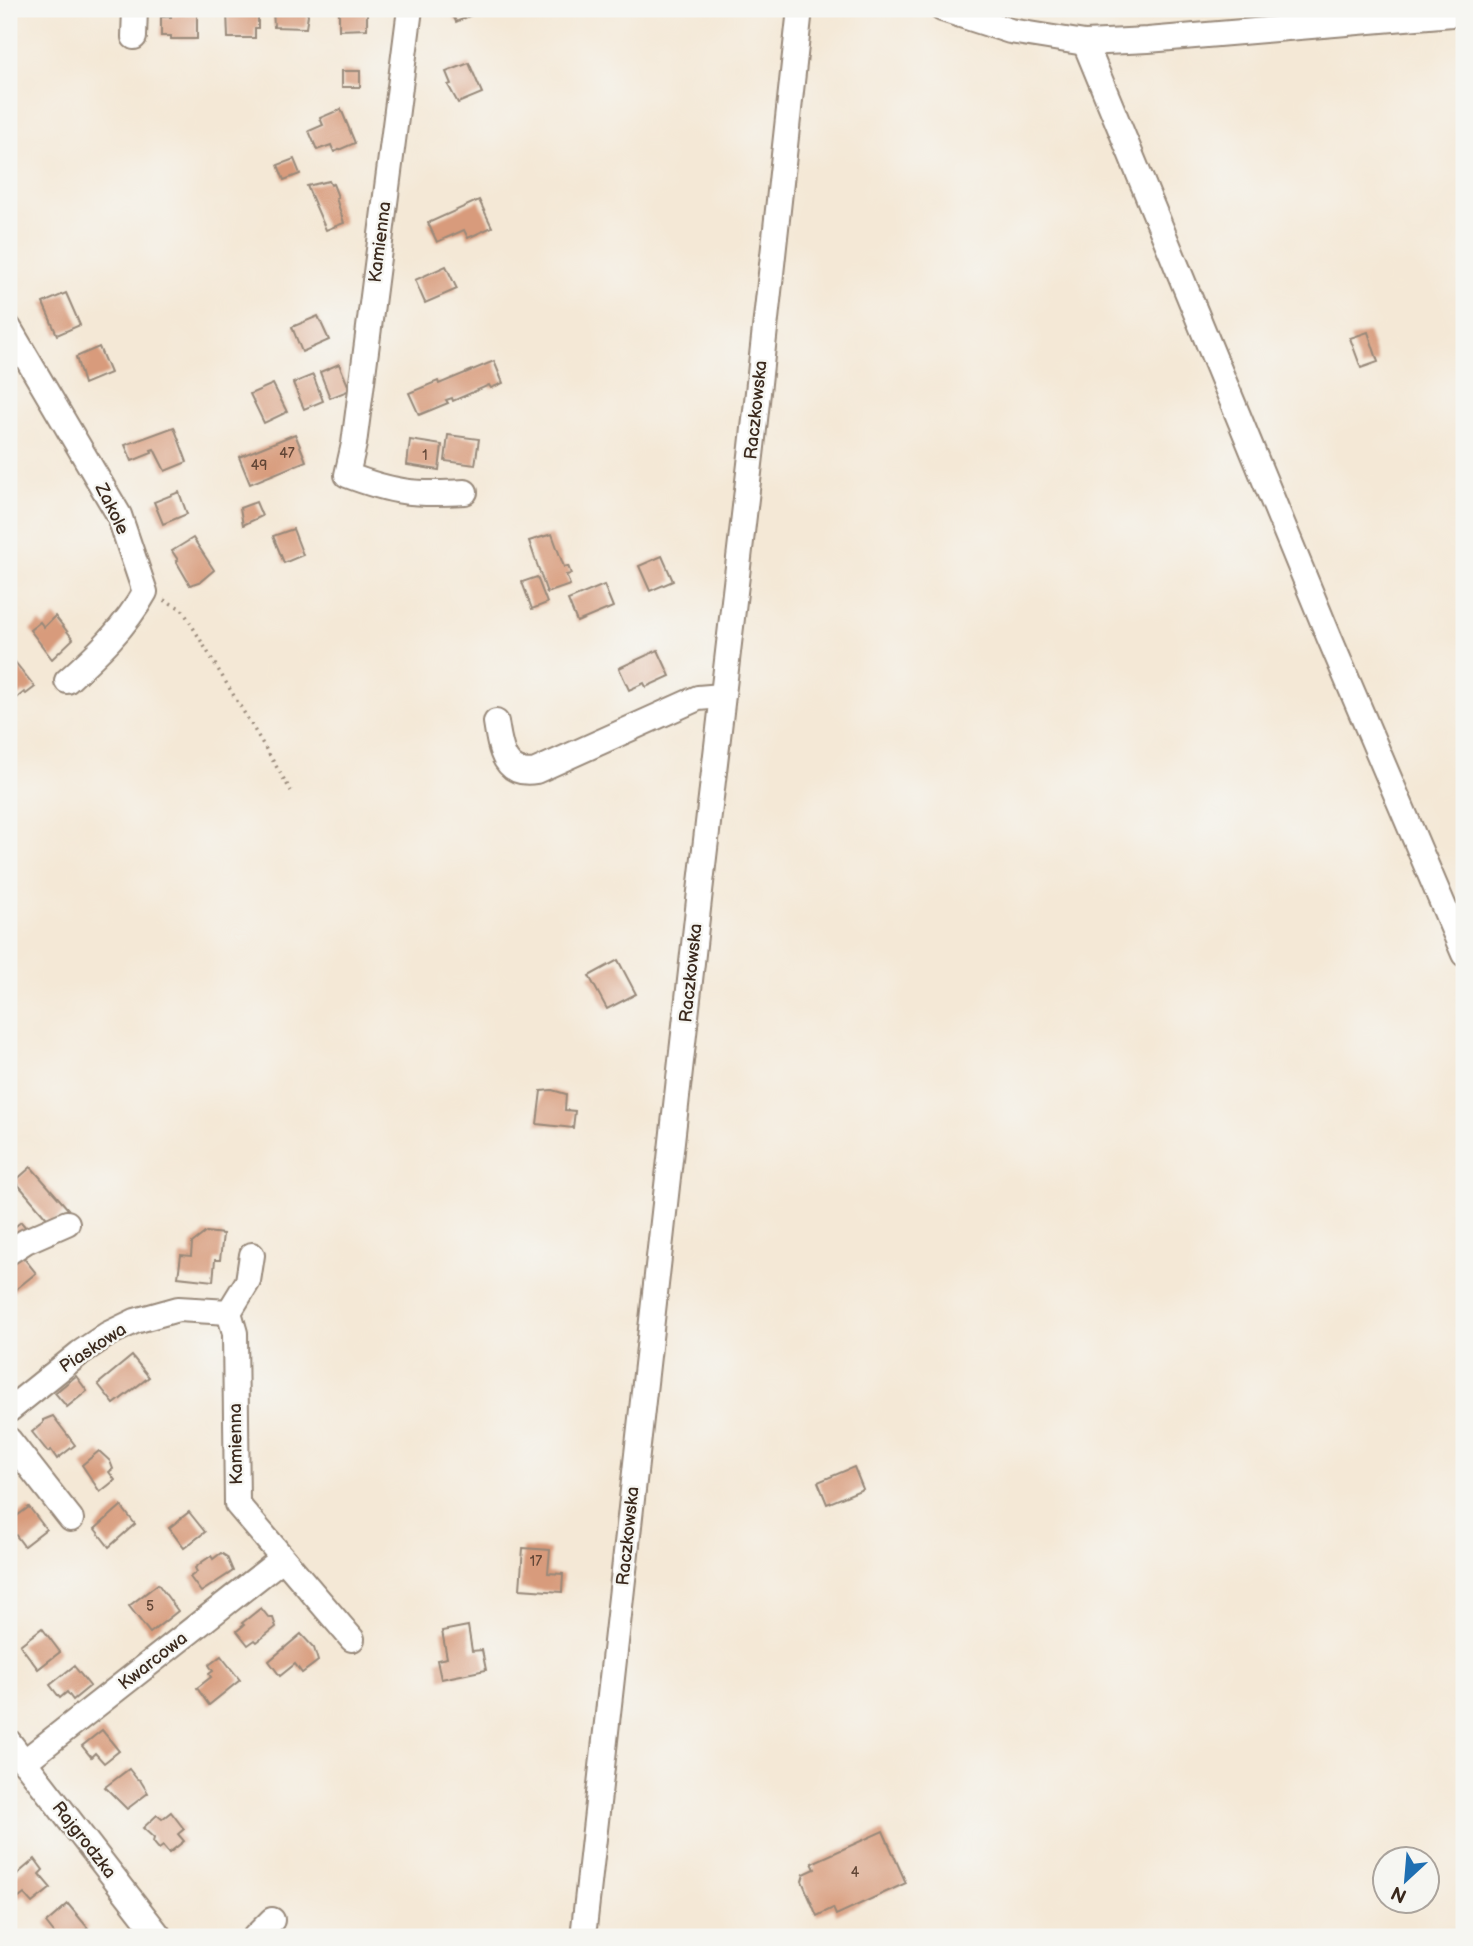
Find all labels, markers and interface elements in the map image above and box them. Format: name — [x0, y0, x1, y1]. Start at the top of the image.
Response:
street label: Kamienna — [365, 200, 395, 284]
street label: Raczkowska — [740, 359, 772, 461]
house number: 47 — [279, 445, 295, 462]
house number: 1 — [422, 447, 428, 464]
house number: 49 — [251, 457, 267, 474]
street label: Zakole — [90, 479, 134, 538]
street label: Raczkowska — [675, 922, 707, 1024]
street label: Piaskowa — [56, 1319, 130, 1377]
street label: Kamienna — [225, 1403, 247, 1485]
street label: Raczkowska — [612, 1485, 644, 1587]
house number: 17 — [530, 1553, 542, 1570]
house number: 5 — [146, 1598, 154, 1615]
street label: Kwarcowa — [114, 1628, 192, 1694]
street label: Rajgrodzka — [48, 1797, 120, 1883]
north arrow — [1372, 1844, 1442, 1914]
house number: 4 — [851, 1864, 860, 1881]
text: N — [1388, 1880, 1411, 1907]

